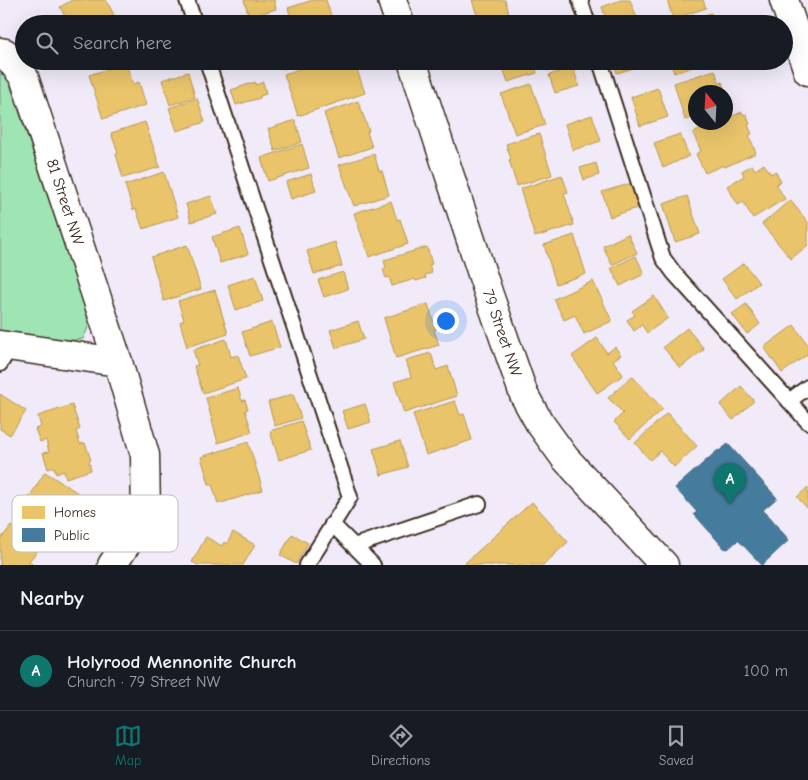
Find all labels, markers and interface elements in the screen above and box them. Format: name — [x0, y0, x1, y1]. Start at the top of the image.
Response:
search box — [15, 15, 793, 70]
icon: search — [33, 29, 61, 57]
text: Search here — [73, 32, 172, 54]
north arrow — [688, 85, 733, 130]
street label: 81 Street NW — [43, 157, 87, 248]
street label: 79 Street NW — [479, 287, 525, 379]
your location — [433, 308, 459, 334]
pin: A — [714, 463, 746, 504]
legend — [12, 495, 178, 552]
text: Homes — [54, 504, 96, 521]
text: Public — [54, 527, 90, 544]
text: Nearby — [20, 586, 84, 610]
text: Holyrood Mennonite Church — [67, 651, 297, 673]
text: A — [32, 662, 40, 680]
text: 100 m — [744, 662, 788, 680]
text: Church · 79 Street NW — [67, 673, 220, 691]
tab: Map — [114, 722, 142, 769]
tab: Directions — [371, 722, 430, 769]
tab: Saved — [659, 722, 694, 769]

